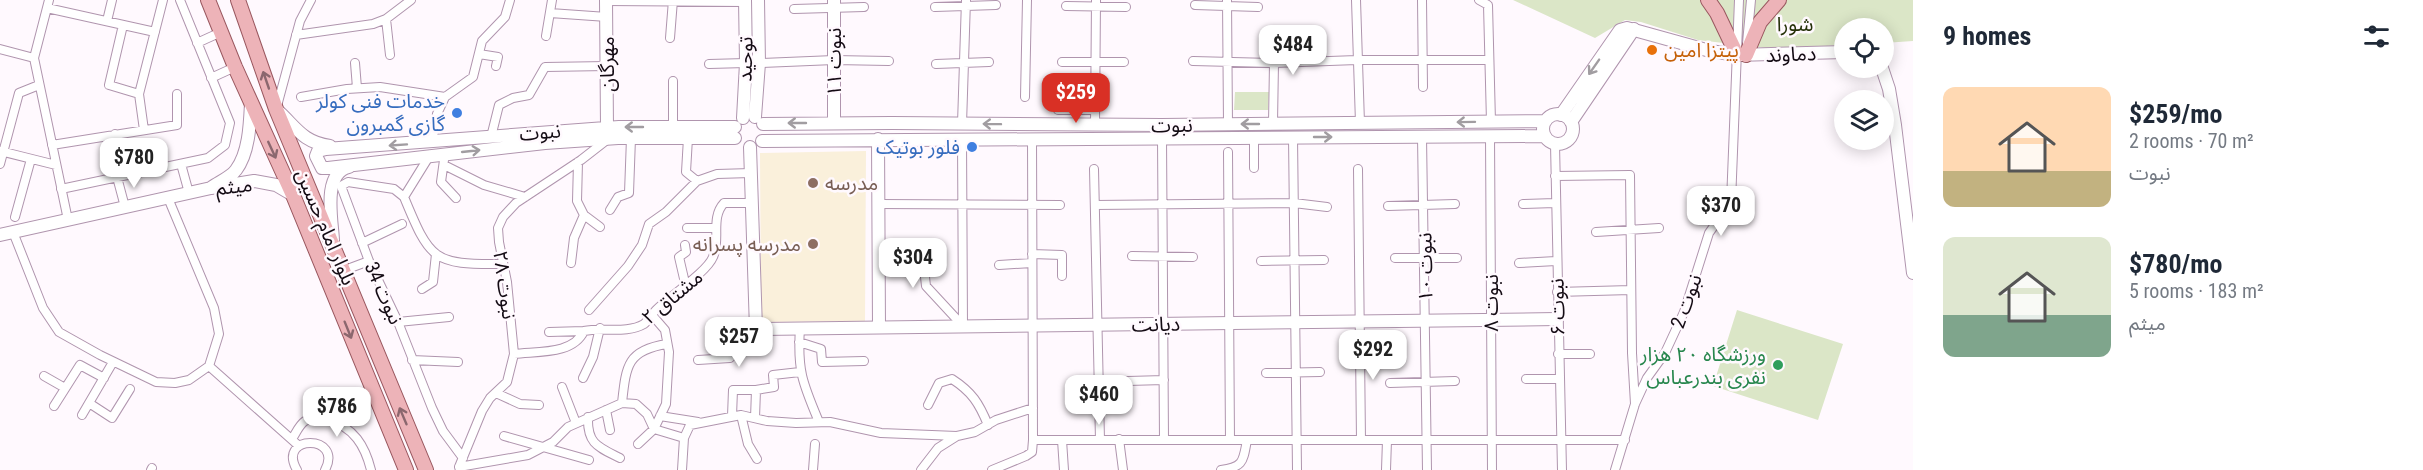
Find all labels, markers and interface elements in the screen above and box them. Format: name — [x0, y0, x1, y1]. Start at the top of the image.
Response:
park label: شورا — [1777, 12, 1813, 36]
map controls — [1834, 18, 1894, 150]
button: locate — [1834, 18, 1894, 78]
icon: filters — [2360, 20, 2393, 53]
text: 9 homes — [1943, 21, 2031, 51]
pin: $484 — [1257, 25, 1329, 76]
street label: نبوت ۱۱ — [822, 27, 846, 97]
text: $484 — [1273, 32, 1313, 56]
street label: مهرگان — [595, 36, 619, 92]
street label: توحید — [733, 36, 757, 82]
place label: پیتزا امین — [1664, 38, 1739, 63]
street label: دماوند — [1765, 41, 1817, 67]
marker: پیتزا امین — [1645, 43, 1659, 57]
one-way arrow — [1588, 58, 1600, 74]
one-way arrow — [259, 71, 270, 90]
pin: $259 — [1040, 73, 1112, 124]
text: $259 — [1056, 80, 1096, 104]
place label: خدمات فنی کولر گازی گمبرون — [315, 89, 446, 136]
button: layers — [1834, 90, 1894, 150]
text: $259/mo — [2129, 99, 2222, 129]
marker: خدمات فنی کولر گازی گمبرون — [450, 106, 464, 120]
icon: home — [1991, 111, 2063, 183]
street label: نبوت — [1151, 113, 1193, 137]
one-way arrow — [1456, 116, 1476, 128]
street label: نبوت — [518, 118, 562, 146]
one-way arrow — [787, 118, 807, 129]
one-way arrow — [982, 118, 1002, 130]
one-way arrow — [1240, 118, 1260, 129]
one-way arrow — [625, 121, 645, 133]
text: 2 rooms · 70 m² — [2129, 129, 2254, 153]
one-way arrow — [1313, 131, 1333, 143]
place label: فلور بوتیک — [876, 135, 960, 159]
pin: $780 — [98, 138, 170, 189]
one-way arrow — [389, 139, 409, 150]
marker: فلور بوتیک — [965, 140, 979, 154]
one-way arrow — [267, 141, 279, 159]
text: $780 — [114, 145, 154, 169]
one-way arrow — [460, 145, 480, 156]
text: نبوت — [2129, 161, 2171, 185]
street label: بلوار امام حسین — [288, 165, 361, 290]
place label: مدرسه — [825, 171, 878, 195]
street label: میثم — [215, 172, 254, 203]
marker: مدرسه — [806, 176, 820, 190]
pin: $370 — [1685, 186, 1757, 237]
text: $370 — [1701, 193, 1741, 217]
place label: مدرسه پسرانه — [693, 232, 801, 257]
street label: نبوت ۱۰ — [1412, 232, 1438, 302]
marker: مدرسه پسرانه — [806, 237, 820, 251]
pin: $304 — [877, 238, 949, 289]
text: $304 — [893, 245, 933, 269]
street label: نبوت ۲۸ — [488, 249, 522, 321]
text: $780/mo — [2129, 249, 2222, 279]
street label: نبوت 34 — [360, 258, 408, 328]
icon: home — [1991, 261, 2063, 333]
street label: مشتاق ۲ — [637, 265, 707, 329]
street label: نبوت 2 — [1665, 271, 1707, 331]
street label: نبوت ۸ — [1479, 274, 1503, 332]
street label: نبوت ۶ — [1544, 278, 1570, 336]
text: 5 rooms · 183 m² — [2129, 279, 2264, 303]
text: میثم — [2129, 311, 2166, 335]
street label: دیانت — [1131, 312, 1181, 336]
pin: $257 — [703, 317, 775, 368]
one-way arrow — [343, 320, 354, 339]
text: $257 — [719, 324, 759, 348]
pin: $292 — [1337, 330, 1409, 381]
text: $292 — [1353, 337, 1393, 361]
place label: ورزشگاه ۲۰ هزار نفری بندرعباس — [1639, 342, 1766, 389]
marker: ورزشگاه ۲۰ هزار نفری بندرعباس — [1771, 358, 1785, 372]
pin: $460 — [1063, 375, 1135, 426]
text: $460 — [1079, 382, 1119, 406]
pin: $786 — [301, 387, 373, 438]
text: $786 — [317, 394, 357, 418]
one-way arrow — [397, 407, 408, 426]

